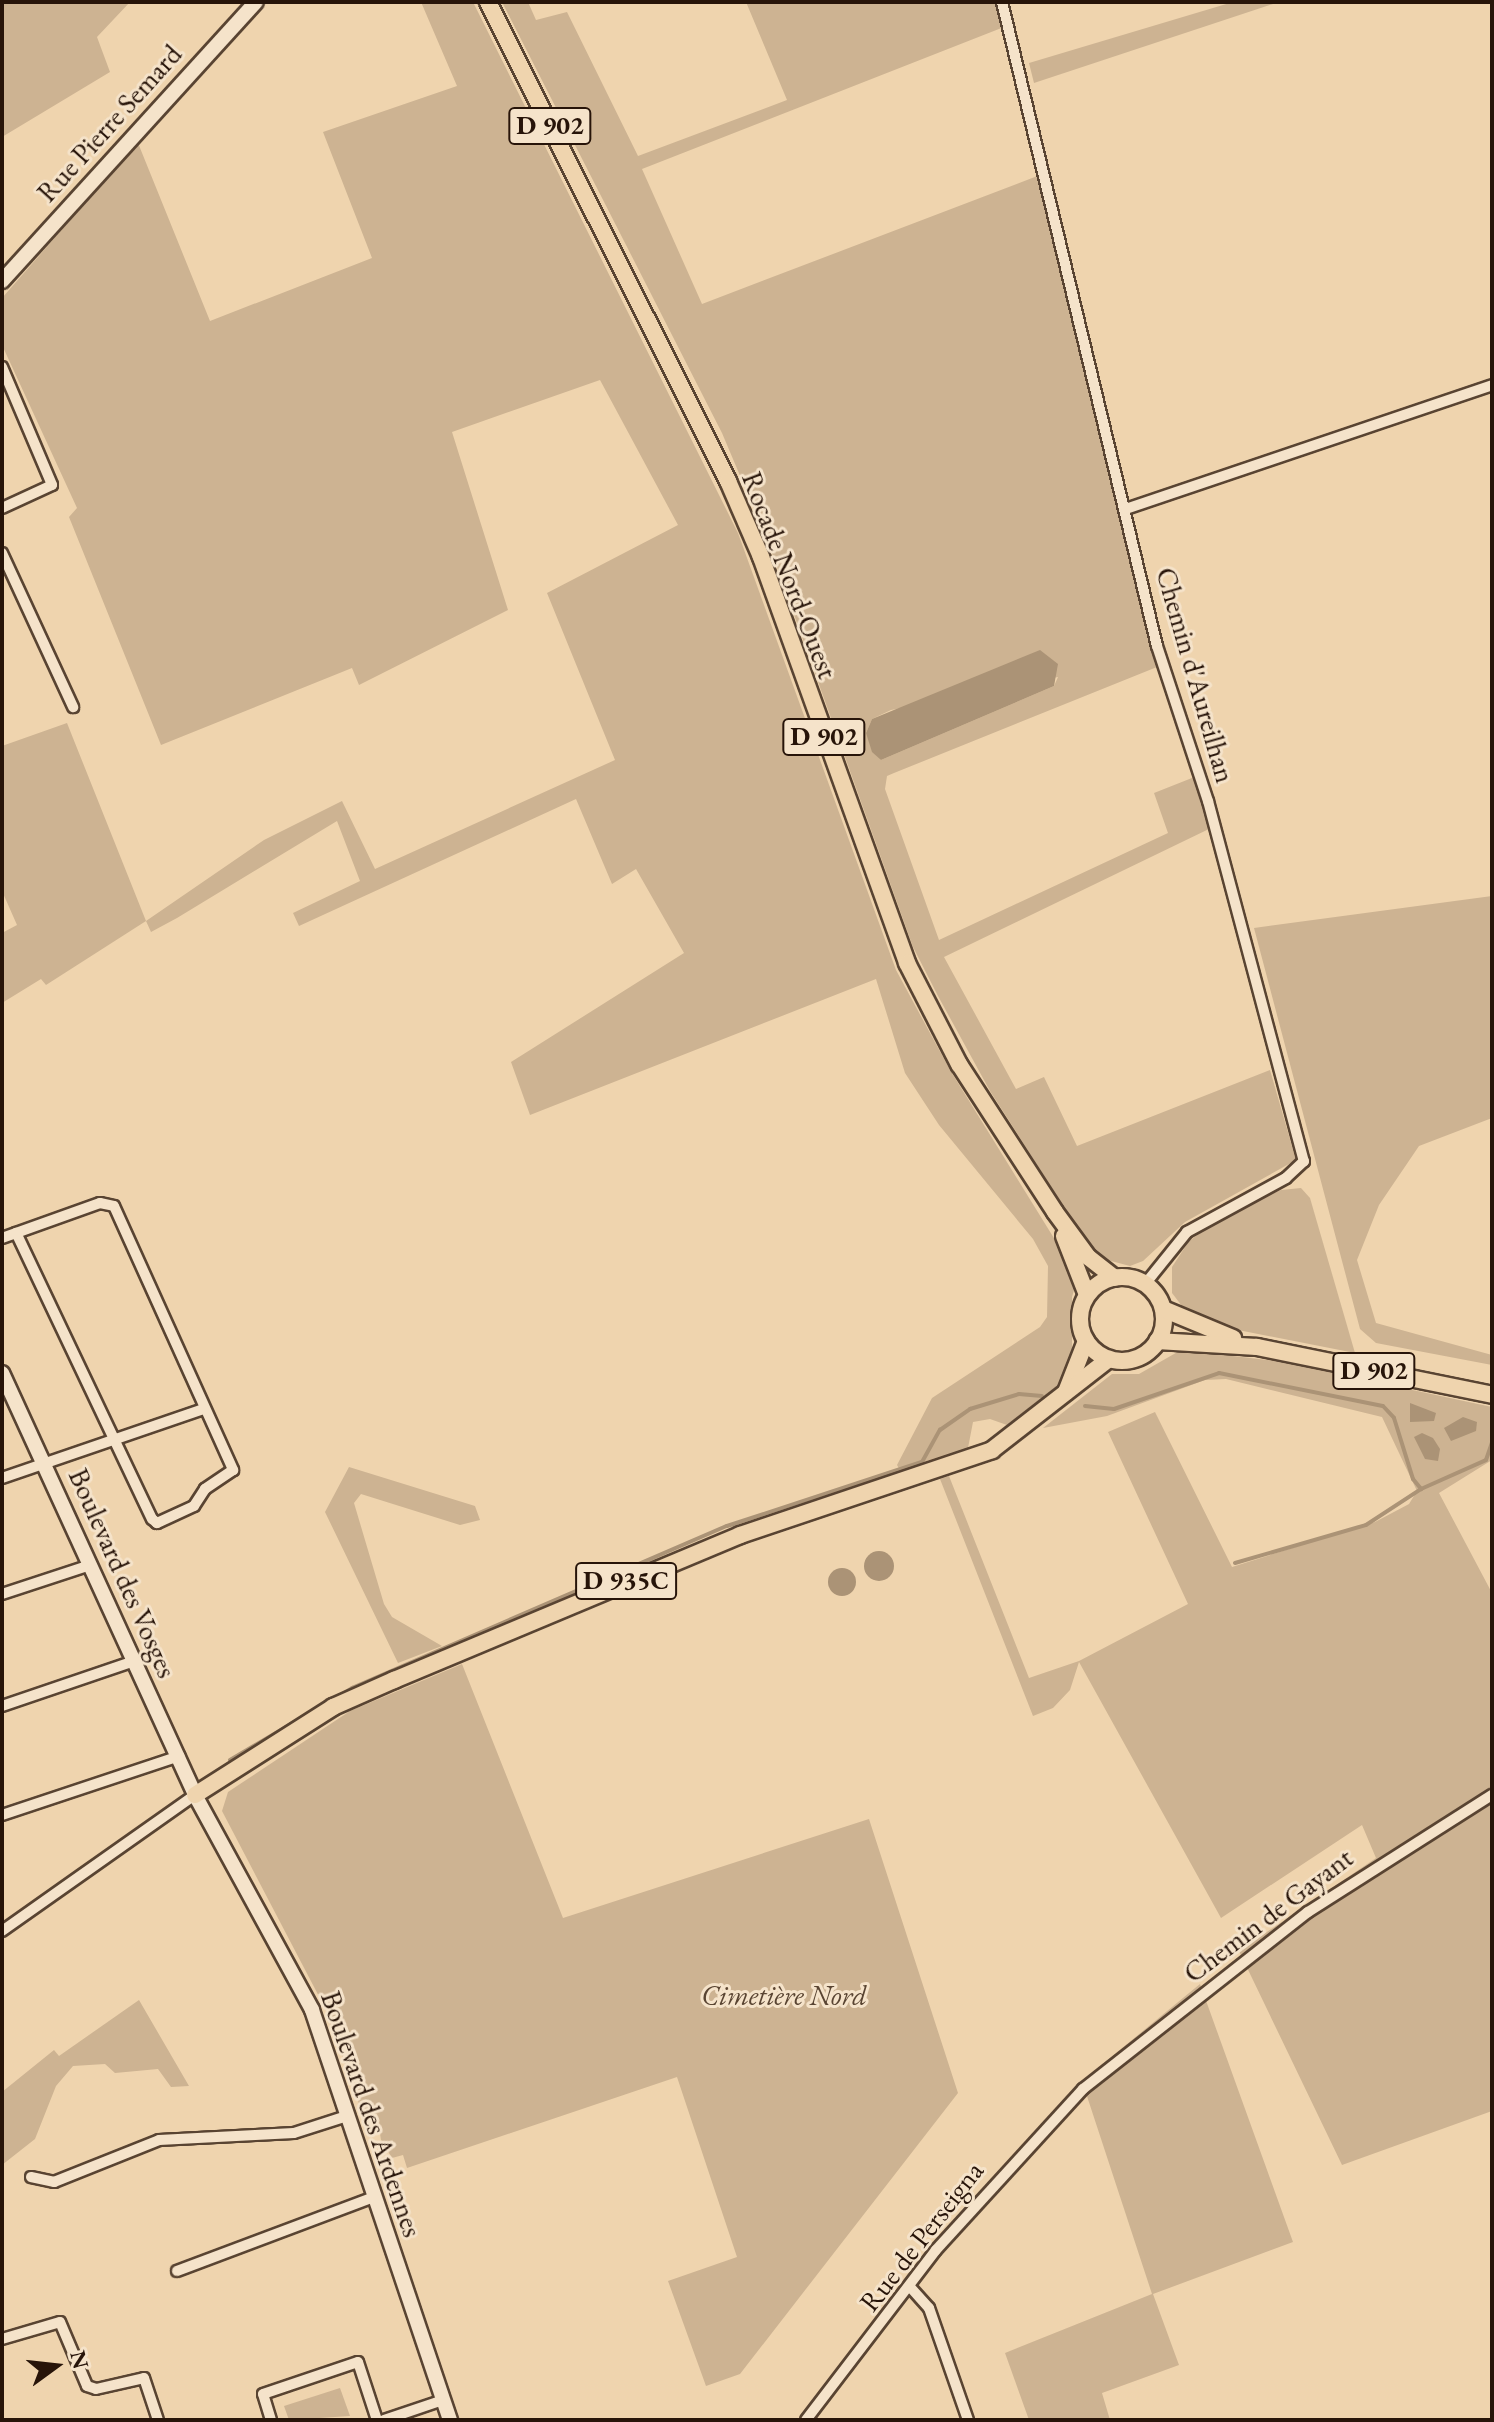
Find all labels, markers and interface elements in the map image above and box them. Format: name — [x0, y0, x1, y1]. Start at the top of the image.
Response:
street label: Rue Pierre Semard — [30, 37, 188, 209]
road number: D 902 — [508, 104, 592, 148]
street label: Rocade Nord-Ouest — [735, 467, 845, 683]
street label: Chemin d'Aureilhan — [1149, 563, 1243, 787]
road number: D 902 — [782, 715, 866, 759]
road number: D 902 — [1332, 1349, 1416, 1393]
street label: Boulevard des Vosges — [62, 1463, 184, 1683]
road number: D 935C — [574, 1559, 678, 1603]
street label: Chemin de Gayant — [1177, 1841, 1359, 1989]
park label: Cimetière Nord — [701, 1978, 867, 2012]
street label: Boulevard des Ardennes — [314, 1987, 430, 2241]
street label: Rue de Perseigna — [852, 2154, 990, 2318]
north arrow — [16, 2326, 96, 2406]
text: N — [63, 2347, 96, 2372]

